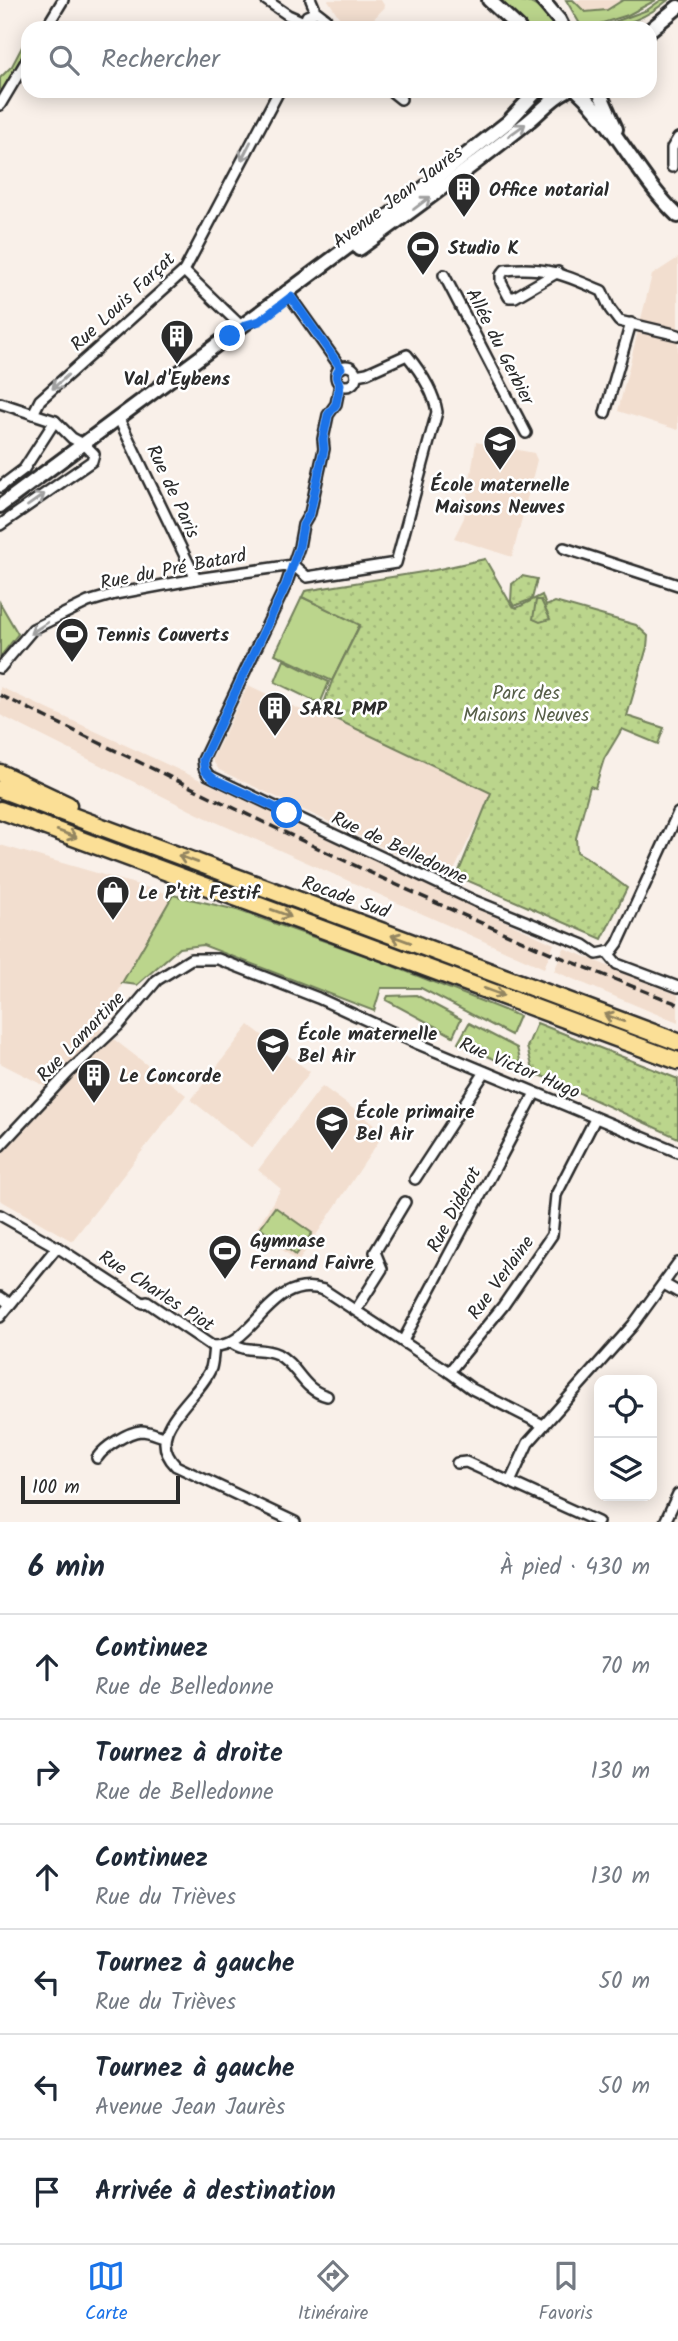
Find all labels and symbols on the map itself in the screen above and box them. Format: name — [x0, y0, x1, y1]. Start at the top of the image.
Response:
one-way arrow — [507, 123, 526, 137]
street label: Avenue Jean Jaurès — [326, 138, 470, 257]
one-way arrow — [239, 140, 253, 161]
building icon: Office notarial — [445, 170, 483, 219]
place label: Office notarial — [489, 176, 610, 206]
one-way arrow — [412, 195, 431, 210]
sports icon: Studio K — [404, 228, 442, 277]
place label: Studio K — [448, 234, 519, 264]
street label: Rue Louis Farçat — [64, 245, 183, 359]
street label: Allée du Gerbier — [457, 283, 542, 412]
building icon: Val d'Eybens — [158, 317, 196, 366]
route end — [214, 320, 245, 351]
place label: Val d'Eybens — [124, 365, 230, 395]
one-way arrow — [52, 374, 70, 390]
school or university icon: École maternelle Maisons Neuves — [481, 423, 519, 472]
street label: Rue de Paris — [137, 440, 207, 544]
place label: École maternelle Maisons Neuves — [430, 471, 570, 523]
one-way arrow — [26, 493, 45, 507]
street label: Rue du Pré Batard — [98, 541, 250, 599]
sports icon: Tennis Couverts — [53, 615, 91, 664]
one-way arrow — [30, 620, 49, 635]
place label: Tennis Couverts — [96, 621, 229, 651]
park label: Parc des Maisons Neuves — [463, 679, 589, 731]
building icon: SARL PMP — [256, 689, 294, 738]
place label: SARL PMP — [300, 695, 387, 725]
route start — [271, 797, 302, 828]
street label: Rue de Belledonne — [326, 804, 473, 894]
one-way arrow — [56, 829, 78, 842]
one-way arrow — [177, 852, 199, 865]
street label: Rocade Sud — [297, 868, 394, 928]
shop icon: Le P'tit Festif — [94, 873, 132, 922]
place label: Le P'tit Festif — [138, 879, 261, 909]
one-way arrow — [269, 908, 291, 920]
one-way arrow — [390, 931, 412, 944]
street label: Rue Lamartine — [30, 985, 133, 1090]
one-way arrow — [482, 987, 504, 1000]
one-way arrow — [604, 1011, 626, 1023]
place label: École maternelle Bel Air — [298, 1020, 437, 1072]
school or university icon: École maternelle Bel Air — [254, 1025, 292, 1074]
street label: Rue Victor Hugo — [454, 1030, 584, 1108]
building icon: Le Concorde — [75, 1056, 113, 1105]
place label: Le Concorde — [119, 1062, 221, 1092]
place label: École primaire Bel Air — [356, 1098, 474, 1150]
school or university icon: École primaire Bel Air — [313, 1103, 351, 1152]
street label: Rue Diderot — [420, 1161, 490, 1258]
place label: Gymnase Fernand Faivre — [250, 1227, 374, 1279]
street label: Rue Verlaine — [461, 1229, 543, 1327]
sports icon: Gymnase Fernand Faivre — [206, 1232, 244, 1281]
street label: Rue Charles Piot — [92, 1243, 220, 1341]
scale bar — [21, 1473, 180, 1505]

